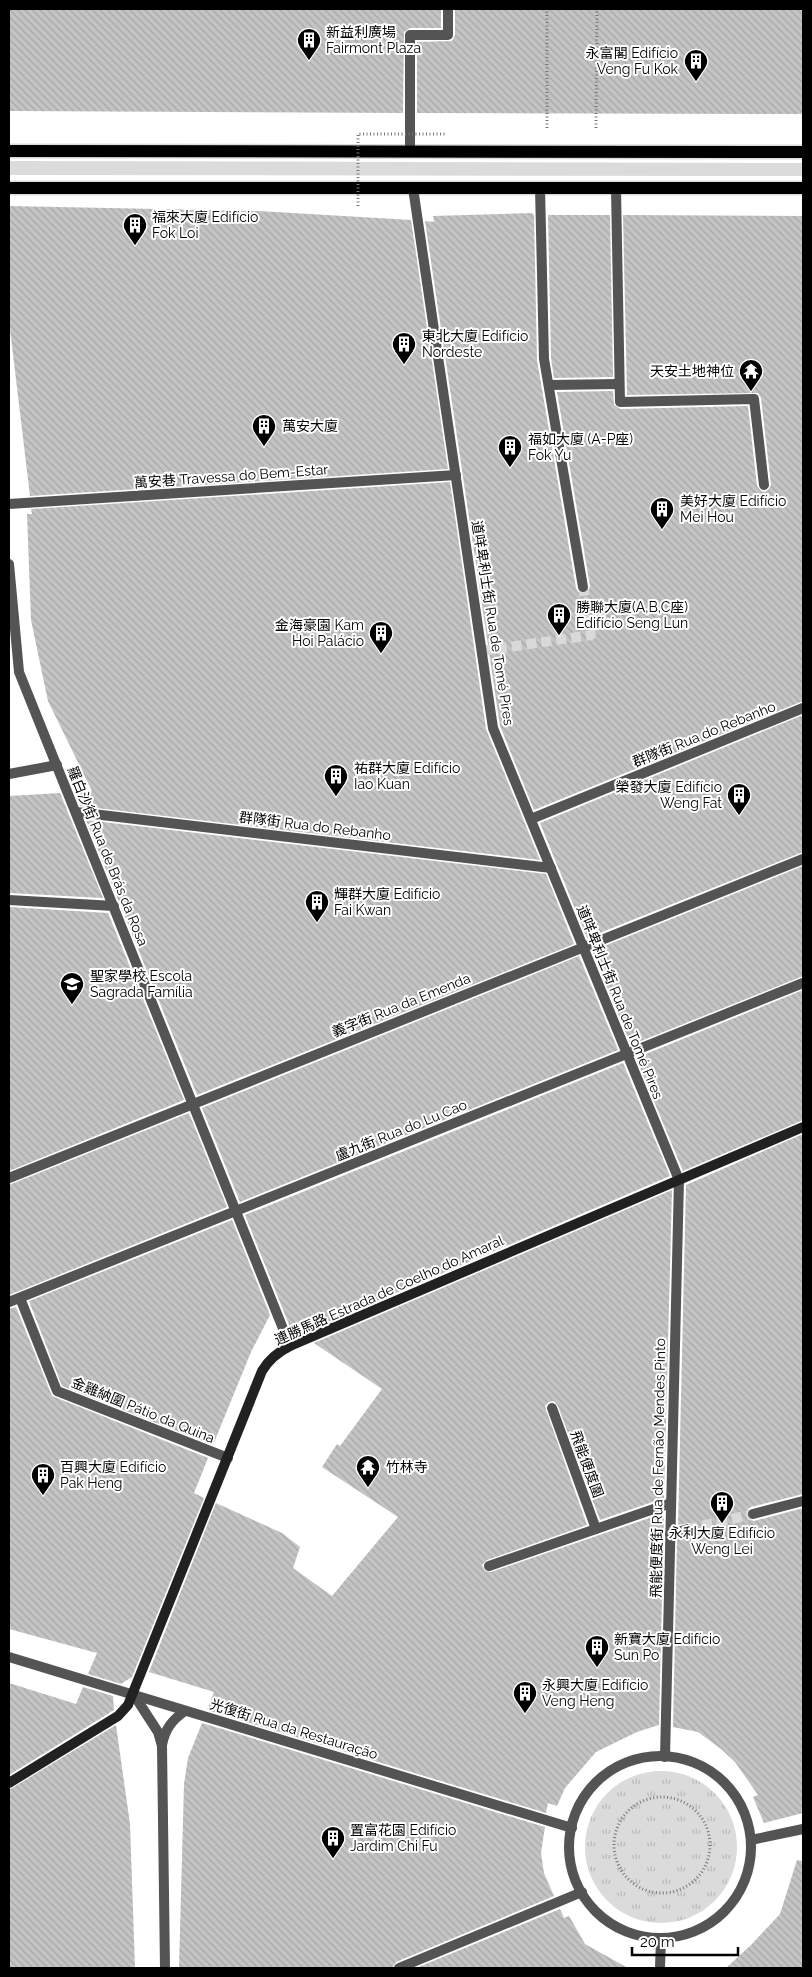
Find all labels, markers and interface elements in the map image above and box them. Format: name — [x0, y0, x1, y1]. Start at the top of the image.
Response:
place label: 新益利廣場 Fairmont Plaza — [326, 24, 421, 56]
building icon: 新益利廣場 Fairmont Plaza — [296, 27, 322, 61]
place label: 永富閣 Edifício Veng Fu Kok — [586, 45, 679, 77]
building icon: 永富閣 Edifício Veng Fu Kok — [683, 48, 709, 82]
place label: 福來大廈 Edifício Fok Loi — [152, 209, 258, 241]
building icon: 福來大廈 Edifício Fok Loi — [122, 212, 148, 246]
place label: 東北大廈 Edifício Nordeste — [422, 328, 528, 360]
building icon: 東北大廈 Edifício Nordeste — [391, 331, 417, 365]
temple icon: 天安土地神位 — [738, 358, 764, 392]
place label: 天安土地神位 — [650, 363, 734, 379]
building icon: 萬安大廈 — [251, 413, 277, 447]
place label: 萬安大廈 — [282, 418, 338, 434]
place label: 福如大廈 (A-P座) Fok Yu — [528, 431, 633, 463]
building icon: 福如大廈 (A-P座) Fok Yu — [497, 434, 523, 468]
street label: 萬安巷 Travessa do Bem-Estar — [133, 461, 329, 491]
place label: 美好大廈 Edifício Mei Hou — [680, 493, 786, 525]
building icon: 美好大廈 Edifício Mei Hou — [649, 496, 675, 530]
street label: 道咩卑利士街 Rua de Tomé Pires — [469, 519, 517, 727]
place label: 勝聯大廈(A,B,C座) Edifício Seng Lun — [576, 599, 688, 631]
building icon: 勝聯大廈(A,B,C座) Edifício Seng Lun — [546, 602, 572, 636]
place label: 金海豪園 Kam Hoi Palácio — [275, 617, 364, 649]
building icon: 金海豪園 Kam Hoi Palácio — [368, 620, 394, 654]
street label: 群隊街 Rua do Rebanho — [630, 698, 778, 770]
place label: 祐群大廈 Edifício Iao Kuan — [354, 760, 460, 792]
building icon: 祐群大廈 Edifício Iao Kuan — [323, 763, 349, 797]
street label: 羅白沙街 Rua de Brás da Rosa — [65, 764, 151, 948]
place label: 榮發大廈 Edifício Weng Fat — [616, 779, 722, 811]
building icon: 榮發大廈 Edifício Weng Fat — [726, 782, 752, 816]
street label: 群隊街 Rua do Rebanho — [238, 809, 392, 843]
place label: 輝群大廈 Edifício Fai Kwan — [334, 886, 440, 918]
building icon: 輝群大廈 Edifício Fai Kwan — [304, 889, 330, 923]
street label: 道咩卑利士街 Rua de Tomé Pires — [574, 903, 666, 1101]
place label: 聖家學校 Escola Sagrada Família — [90, 968, 193, 1000]
street label: 義字街 Rua da Emenda — [329, 970, 473, 1040]
school or university icon: 聖家學校 Escola Sagrada Família — [59, 971, 85, 1005]
street label: 盧九街 Rua do Lu Cao — [333, 1096, 469, 1164]
street label: 連勝馬路 Estrada de Coelho do Amaral — [272, 1232, 506, 1348]
street label: 飛能便度街 Rua de Fernão Mendes Pinto — [648, 1338, 668, 1598]
street label: 金雞納圍 Pátio da Quina — [69, 1374, 217, 1446]
street label: 飛能便度圍 — [568, 1428, 606, 1500]
temple icon: 竹林寺 — [355, 1454, 381, 1488]
place label: 百興大廈 Edifício Pak Heng — [60, 1459, 166, 1491]
place label: 竹林寺 — [386, 1459, 428, 1475]
building icon: 百興大廈 Edifício Pak Heng — [30, 1462, 56, 1496]
building icon: 永利大廈 Edifício Weng Lei — [709, 1490, 735, 1524]
place label: 永利大廈 Edifício Weng Lei — [669, 1525, 775, 1557]
place label: 新寶大廈 Edifício Sun Po — [614, 1631, 720, 1663]
building icon: 新寶大廈 Edifício Sun Po — [584, 1634, 610, 1668]
place label: 永興大廈 Edifício Veng Heng — [542, 1677, 648, 1709]
building icon: 永興大廈 Edifício Veng Heng — [512, 1680, 538, 1714]
street label: 光復街 Rua da Restauração — [208, 1696, 380, 1762]
place label: 置富花園 Edifício Jardim Chi Fu — [350, 1822, 456, 1854]
building icon: 置富花園 Edifício Jardim Chi Fu — [320, 1825, 346, 1859]
scale bar — [632, 1924, 738, 1956]
text: 20 m — [640, 1933, 675, 1951]

